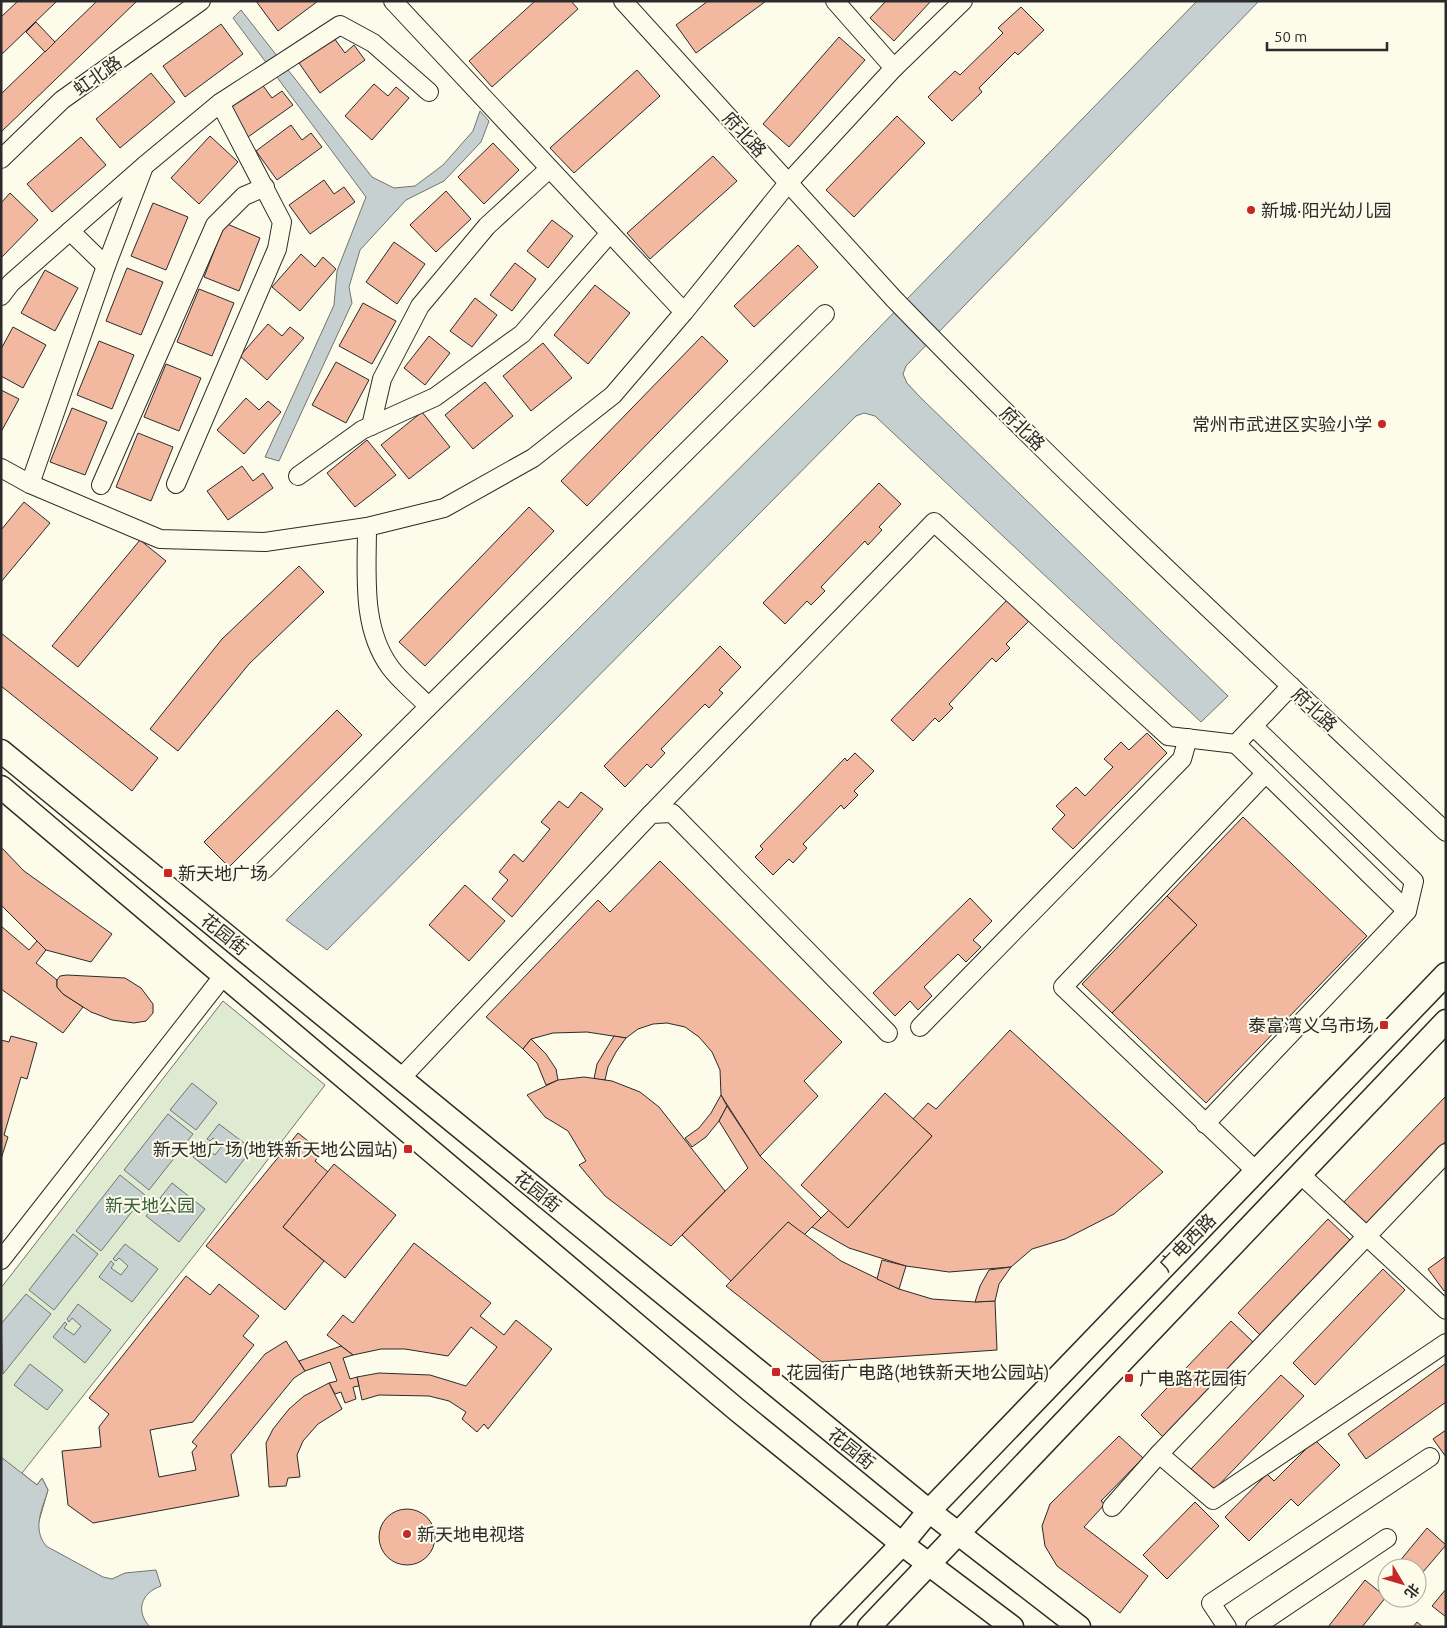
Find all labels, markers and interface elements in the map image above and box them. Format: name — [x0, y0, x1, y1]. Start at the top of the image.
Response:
scale bar — [1267, 20, 1387, 52]
text: 50 m — [1274, 28, 1307, 45]
street label: 虹北路 — [69, 51, 125, 99]
street label: 府北路 — [719, 107, 771, 161]
place label: 新城·阳光幼儿园 — [1261, 200, 1391, 220]
marker: 新城·阳光幼儿园 — [1245, 204, 1257, 216]
street label: 府北路 — [997, 402, 1049, 454]
place label: 常州市武进区实验小学 — [1192, 414, 1372, 434]
marker: 常州市武进区实验小学 — [1376, 418, 1388, 430]
street label: 府北路 — [1288, 683, 1342, 735]
place label: 新天地广场 — [178, 863, 268, 883]
marker: 新天地广场 — [162, 867, 174, 879]
street label: 花园街 — [198, 909, 252, 959]
place label: 泰富湾义乌市场 — [1248, 1015, 1374, 1035]
marker: 泰富湾义乌市场 — [1378, 1019, 1390, 1031]
place label: 新天地广场(地铁新天地公园站) — [153, 1139, 398, 1160]
marker: 新天地广场(地铁新天地公园站) — [402, 1143, 414, 1155]
street label: 花园街 — [511, 1166, 565, 1216]
park label: 新天地公园 — [105, 1195, 195, 1215]
street label: 广电西路 — [1155, 1209, 1219, 1275]
place label: 花园街广电路(地铁新天地公园站) — [786, 1362, 1049, 1383]
marker: 花园街广电路(地铁新天地公园站) — [770, 1366, 782, 1378]
place label: 广电路花园街 — [1139, 1368, 1247, 1388]
marker: 广电路花园街 — [1123, 1372, 1135, 1384]
street label: 花园街 — [825, 1423, 879, 1473]
place label: 新天地电视塔 — [417, 1524, 525, 1544]
marker: 新天地电视塔 — [401, 1528, 413, 1540]
north arrow — [1377, 1558, 1427, 1608]
text: 北 — [1402, 1581, 1423, 1601]

